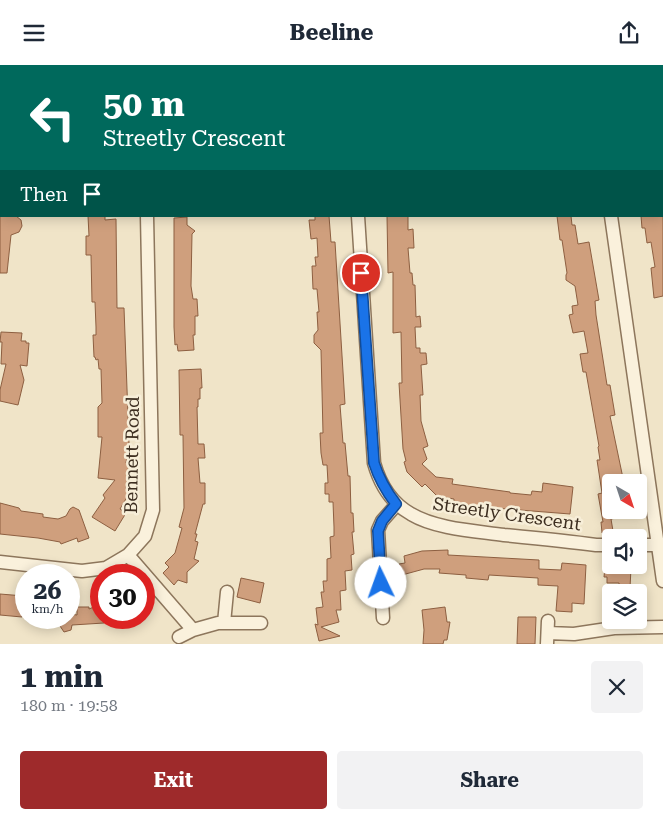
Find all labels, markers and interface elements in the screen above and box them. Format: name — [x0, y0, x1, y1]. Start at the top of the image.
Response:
icon: menu — [20, 19, 48, 47]
icon: share — [615, 19, 643, 47]
text: Beeline — [290, 20, 373, 45]
text: 50 m — [103, 84, 185, 125]
icon: left — [20, 85, 85, 150]
text: Streetly Crescent — [103, 126, 285, 151]
icon: arrive — [78, 180, 106, 208]
text: Then — [20, 183, 68, 206]
pin — [340, 252, 382, 294]
icon: arrive — [347, 259, 375, 287]
street label: Bennett Road — [120, 396, 143, 514]
north arrow — [602, 474, 648, 519]
map controls — [602, 474, 647, 629]
street label: Streetly Crescent — [432, 493, 583, 534]
button: sound — [602, 529, 647, 574]
position arrow — [354, 556, 406, 608]
speed limit sign: 30 — [90, 564, 155, 629]
text: 26 — [33, 576, 62, 605]
button: layers — [602, 584, 647, 629]
text: km/h — [31, 602, 64, 616]
text: 1 min — [20, 659, 103, 694]
button: close — [591, 661, 643, 713]
text: 180 m · 19:58 — [20, 696, 118, 715]
button: Exit — [20, 751, 327, 809]
button: Share — [337, 751, 643, 809]

